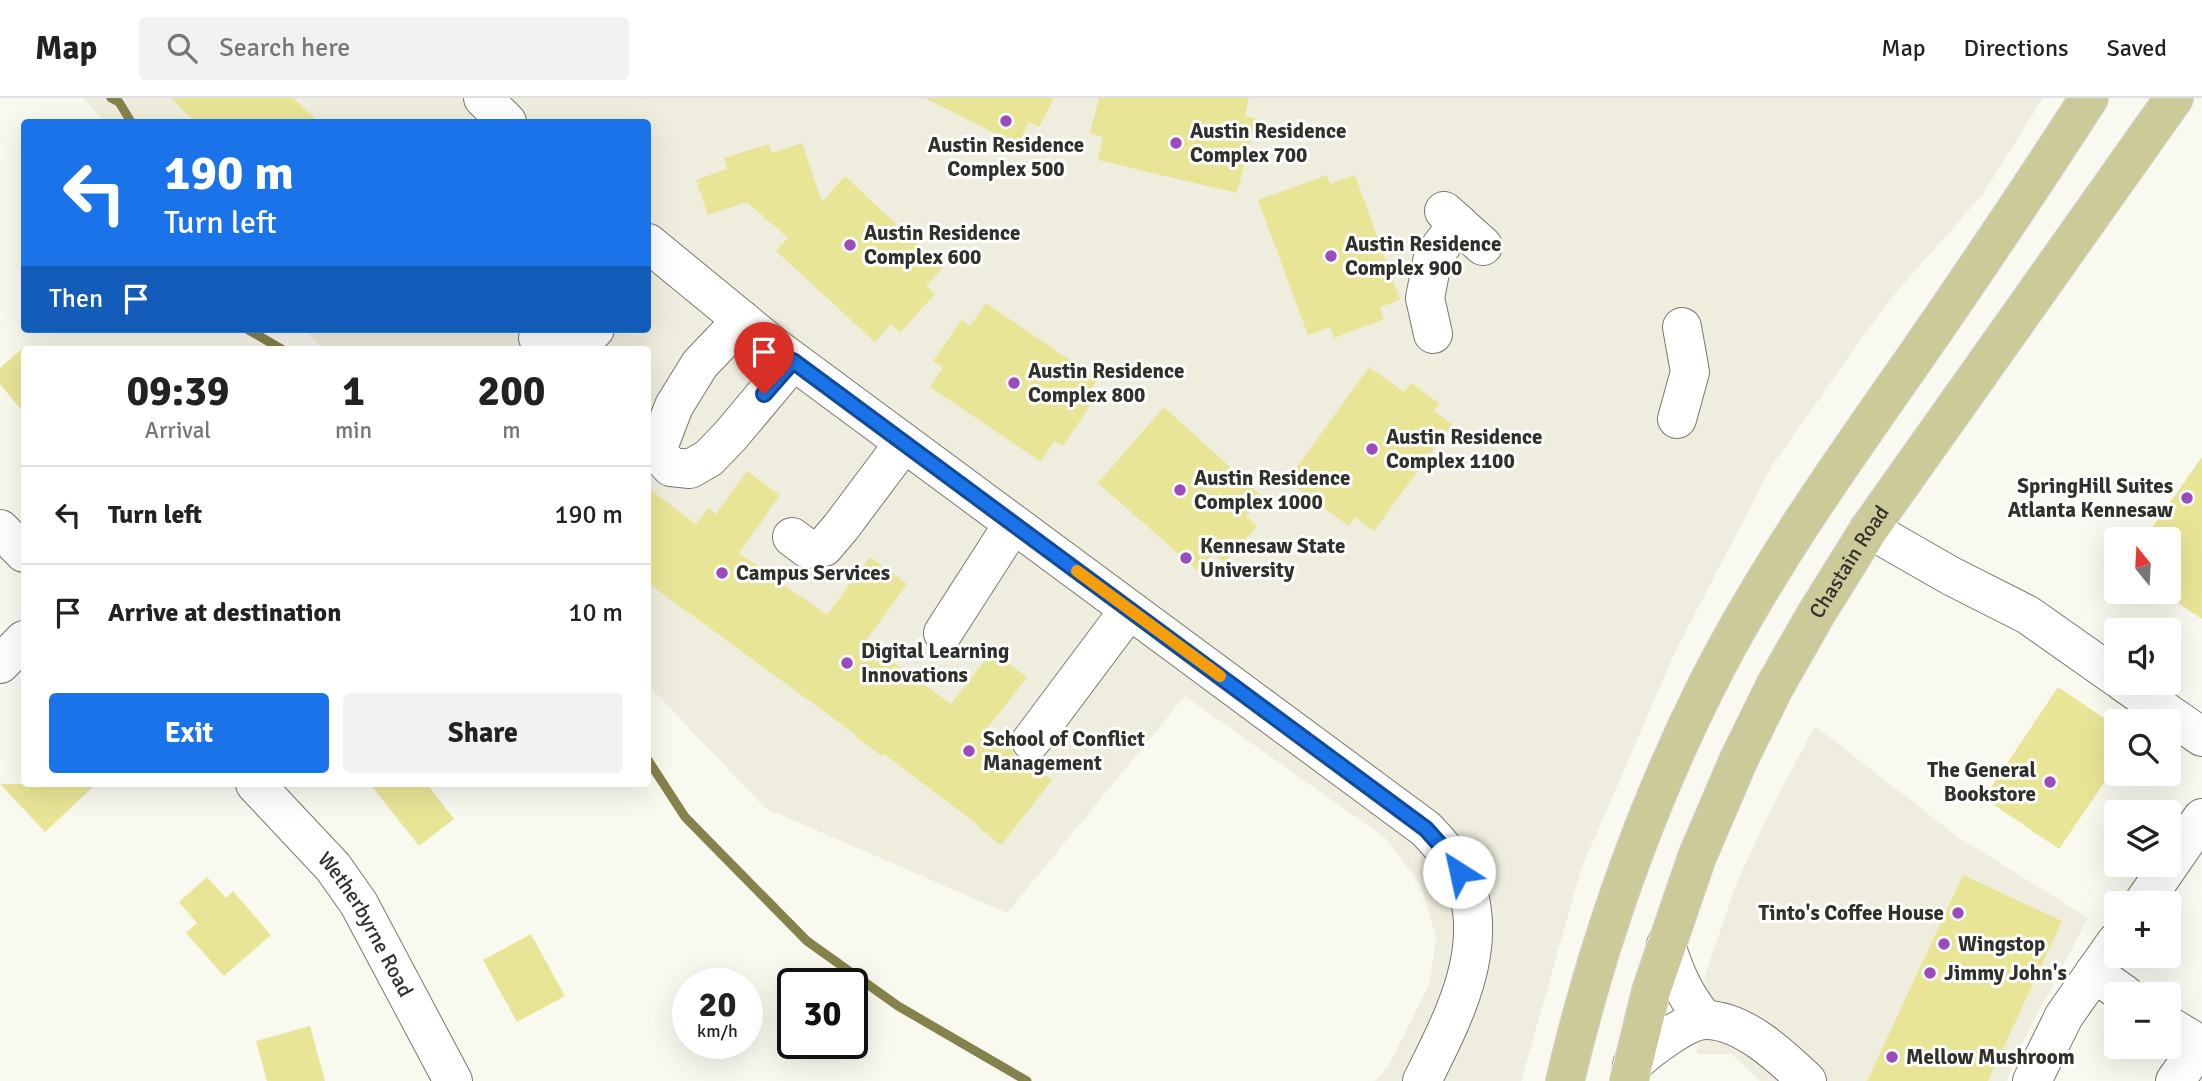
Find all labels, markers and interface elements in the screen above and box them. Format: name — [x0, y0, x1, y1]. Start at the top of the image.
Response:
search box — [139, 17, 629, 80]
text: Map — [35, 28, 97, 69]
icon: search — [163, 29, 201, 67]
text: Search here — [219, 32, 350, 64]
text: Map — [1881, 33, 1926, 63]
text: Directions — [1964, 33, 2069, 63]
text: Saved — [2107, 33, 2167, 63]
marker: Austin Residence Complex 500 — [998, 113, 1014, 129]
place label: Austin Residence Complex 700 — [1190, 118, 1346, 168]
place label: Austin Residence Complex 500 — [928, 132, 1084, 182]
marker: Austin Residence Complex 700 — [1168, 135, 1184, 151]
text: 190 m — [164, 143, 294, 203]
icon: left — [49, 147, 140, 238]
text: Turn left — [164, 203, 277, 242]
place label: Austin Residence Complex 600 — [864, 220, 1020, 270]
place label: Austin Residence Complex 900 — [1345, 231, 1501, 281]
marker: Austin Residence Complex 600 — [842, 237, 858, 253]
marker: Austin Residence Complex 900 — [1323, 248, 1339, 264]
icon: arrive — [117, 280, 155, 318]
text: Then — [49, 283, 103, 315]
pin — [734, 322, 794, 394]
icon: arrive — [745, 333, 783, 371]
place label: Austin Residence Complex 800 — [1028, 358, 1184, 408]
text: 09:39 — [126, 366, 230, 417]
text: 1 — [342, 366, 365, 417]
text: 200 — [477, 366, 546, 417]
marker: Austin Residence Complex 800 — [1006, 375, 1022, 391]
text: Arrival — [145, 416, 211, 445]
text: min — [335, 416, 372, 445]
text: m — [502, 416, 521, 445]
place label: Austin Residence Complex 1100 — [1386, 424, 1542, 474]
marker: Austin Residence Complex 1100 — [1364, 441, 1380, 457]
place label: Austin Residence Complex 1000 — [1194, 465, 1350, 515]
place label: SpringHill Suites Atlanta Kennesaw — [2008, 473, 2173, 523]
marker: Austin Residence Complex 1000 — [1172, 482, 1188, 498]
marker: SpringHill Suites Atlanta Kennesaw — [2179, 490, 2195, 506]
icon: left — [49, 496, 87, 534]
text: Turn left — [108, 499, 202, 531]
text: 190 m — [554, 499, 623, 531]
street label: Chastain Road — [1804, 500, 1895, 623]
north arrow — [2104, 527, 2180, 604]
map controls — [2104, 527, 2181, 1059]
place label: Kennesaw State University — [1200, 533, 1345, 583]
marker: Kennesaw State University — [1178, 550, 1194, 566]
place label: Campus Services — [736, 560, 890, 586]
marker: Campus Services — [714, 565, 730, 581]
icon: arrive — [49, 594, 87, 632]
text: Arrive at destination — [108, 597, 341, 629]
text: 10 m — [568, 597, 623, 629]
button: sound — [2104, 618, 2181, 695]
place label: Digital Learning Innovations — [861, 638, 1009, 688]
marker: Digital Learning Innovations — [839, 655, 855, 671]
button: Exit — [49, 693, 329, 773]
button: Share — [343, 693, 623, 773]
button: search — [2104, 709, 2181, 786]
place label: School of Conflict Management — [983, 726, 1145, 776]
marker: School of Conflict Management — [961, 743, 977, 759]
place label: The General Bookstore — [1927, 757, 2036, 807]
marker: The General Bookstore — [2042, 774, 2058, 790]
button: layers — [2104, 800, 2181, 877]
position arrow — [1422, 835, 1496, 909]
street label: Wetherbyrne Road — [312, 846, 419, 1001]
button: + — [2104, 891, 2181, 968]
place label: Tinto's Coffee House — [1758, 900, 1944, 926]
marker: Tinto's Coffee House — [1950, 905, 1966, 921]
place label: Wingstop — [1958, 931, 2045, 957]
marker: Wingstop — [1936, 936, 1952, 952]
place label: Jimmy John's — [1944, 960, 2067, 986]
marker: Jimmy John's — [1922, 965, 1938, 981]
speed limit sign: 30 — [777, 968, 868, 1059]
button: − — [2104, 982, 2181, 1059]
text: 20 — [699, 983, 736, 1026]
text: km/h — [697, 1020, 738, 1042]
place label: Mellow Mushroom — [1906, 1044, 2075, 1070]
marker: Mellow Mushroom — [1884, 1049, 1900, 1065]

